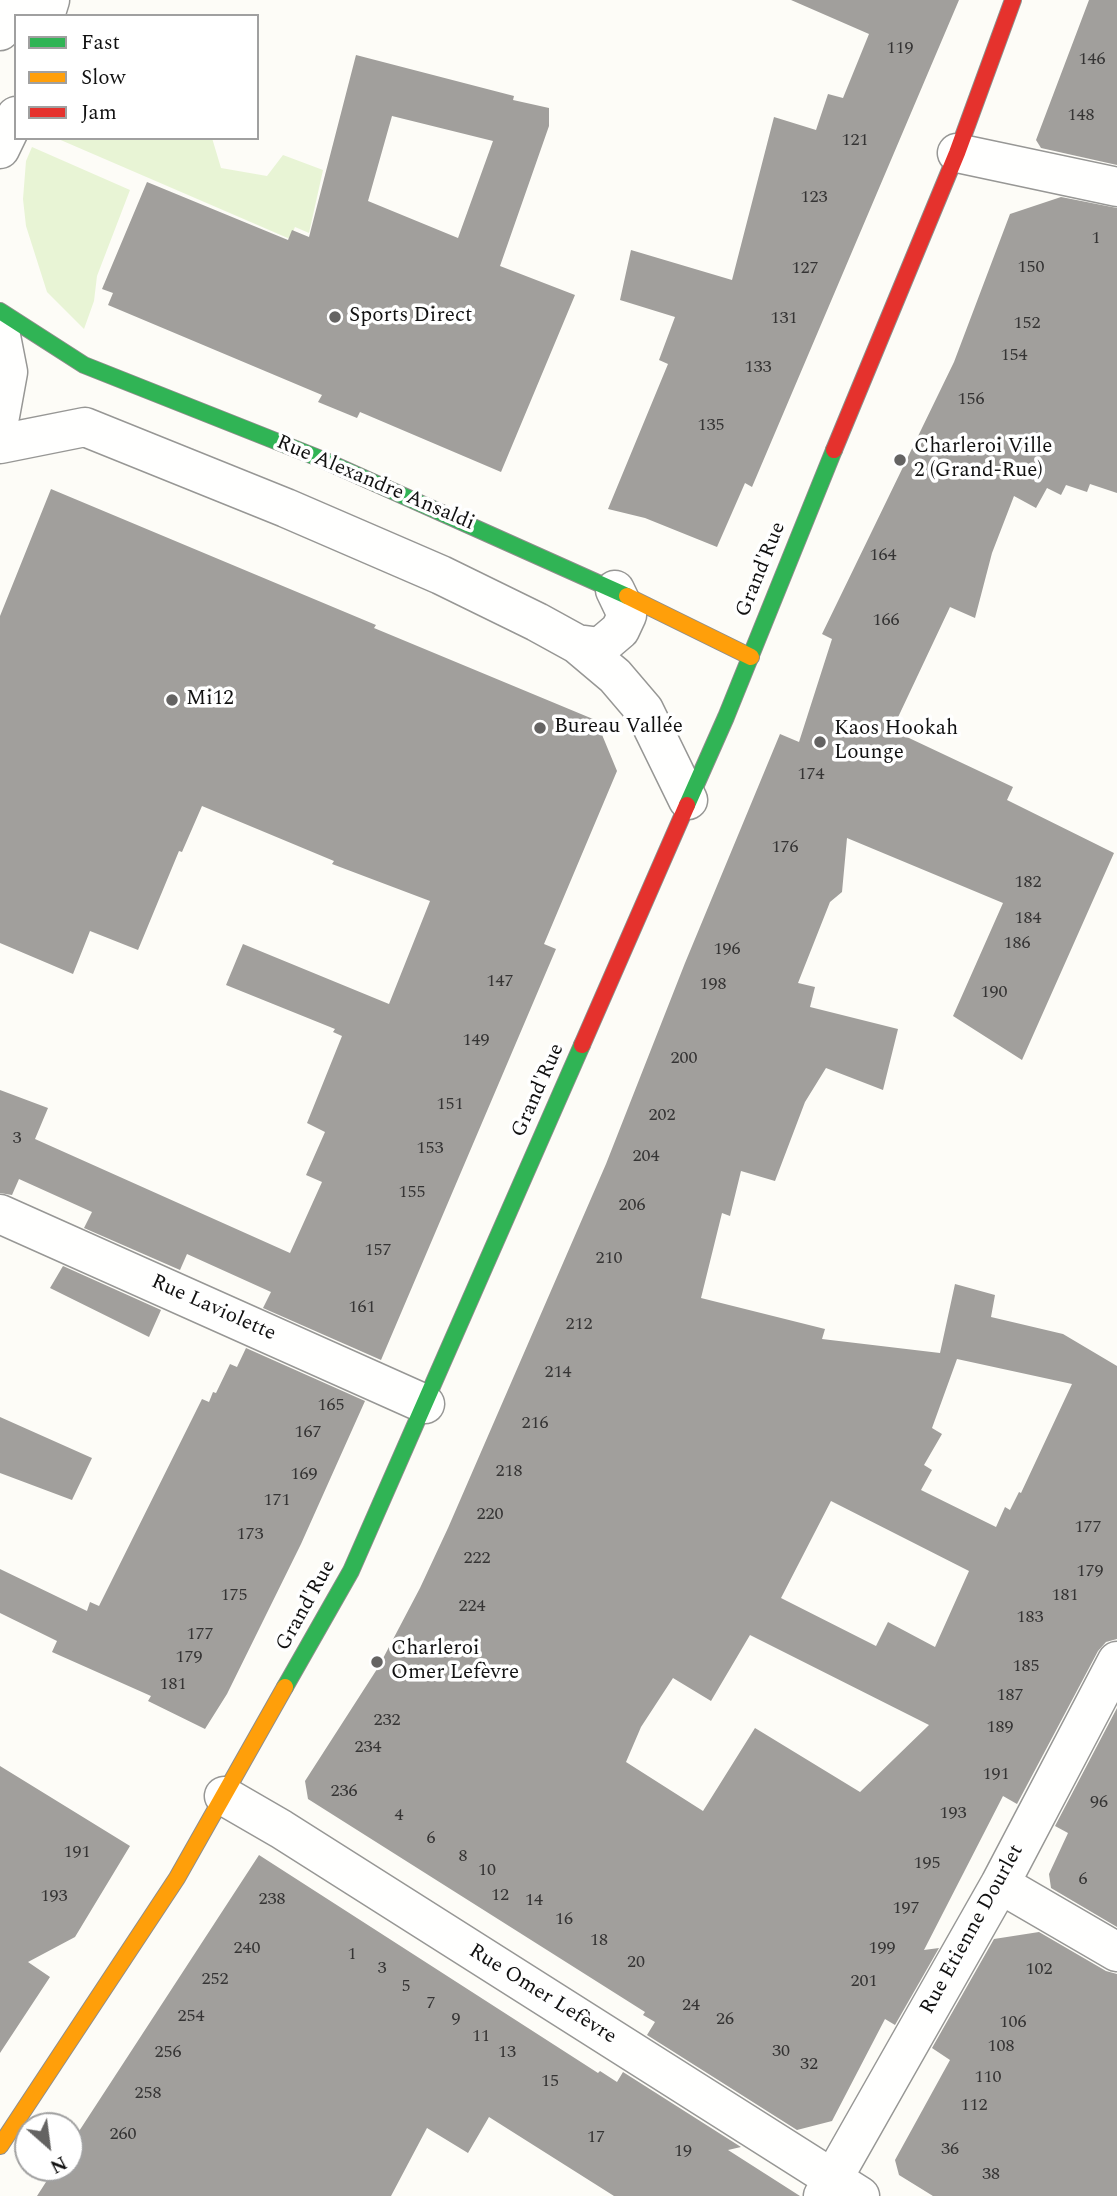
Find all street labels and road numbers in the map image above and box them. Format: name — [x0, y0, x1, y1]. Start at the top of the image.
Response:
street label: Rue Alexandre Ansaldi — [272, 431, 478, 537]
street label: Grand'Rue — [732, 519, 792, 621]
street label: Grand'Rue — [507, 1040, 571, 1142]
street label: Rue Laviolette — [147, 1270, 279, 1348]
street label: Grand'Rue — [272, 1556, 342, 1656]
street label: Rue Etienne Dourlet — [916, 1841, 1030, 2019]
street label: Rue Omer Lefèvre — [464, 1939, 620, 2051]

